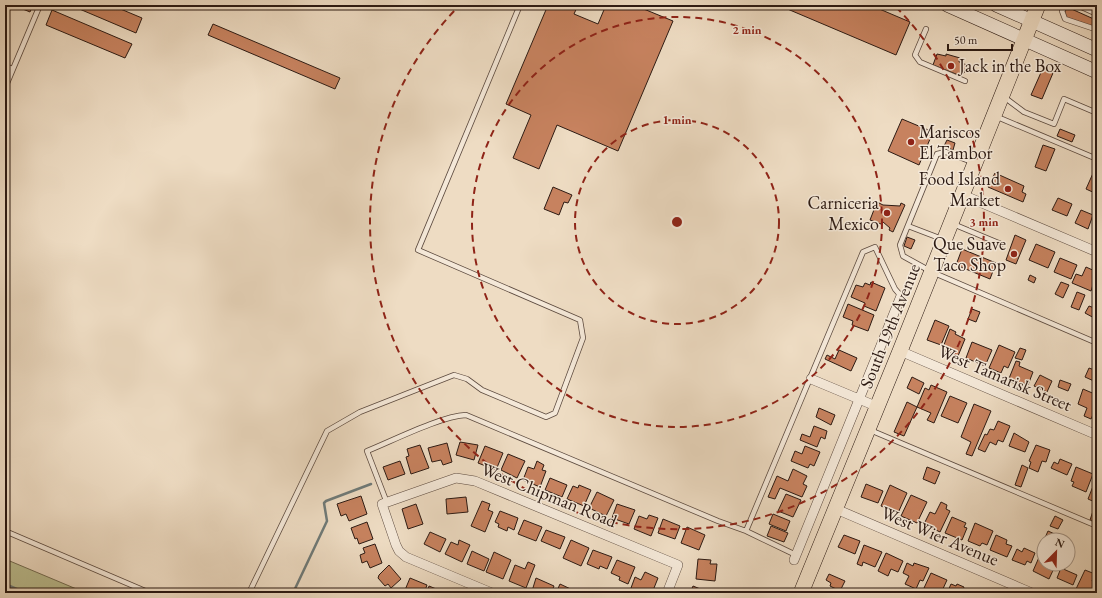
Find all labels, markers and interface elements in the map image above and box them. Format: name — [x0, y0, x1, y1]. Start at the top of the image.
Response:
text: 2 min — [732, 22, 762, 38]
scale bar — [948, 26, 1012, 52]
text: 50 m — [954, 32, 978, 48]
place label: Jack in the Box — [957, 54, 1062, 77]
marker: Jack in the Box — [946, 61, 956, 71]
text: 1 min — [662, 112, 692, 128]
place label: Mariscos El Tambor — [919, 120, 993, 164]
marker: Mariscos El Tambor — [906, 137, 916, 147]
place label: Food Island Market — [919, 167, 1001, 211]
marker: Food Island Market — [1003, 184, 1013, 194]
place label: Carniceria Mexico — [808, 191, 880, 235]
marker: Carniceria Mexico — [882, 208, 892, 218]
text: 3 min — [969, 214, 999, 230]
centre of rings — [670, 215, 684, 229]
place label: Que Suave Taco Shop — [933, 232, 1006, 276]
marker: Que Suave Taco Shop — [1009, 249, 1019, 259]
street label: South 19th Avenue — [854, 260, 925, 392]
street label: West Tamarisk Street — [935, 339, 1076, 416]
street label: West Chipman Road — [478, 457, 621, 533]
street label: West Wier Avenue — [878, 500, 1003, 571]
north arrow — [1036, 532, 1076, 572]
text: N — [1053, 535, 1067, 551]

